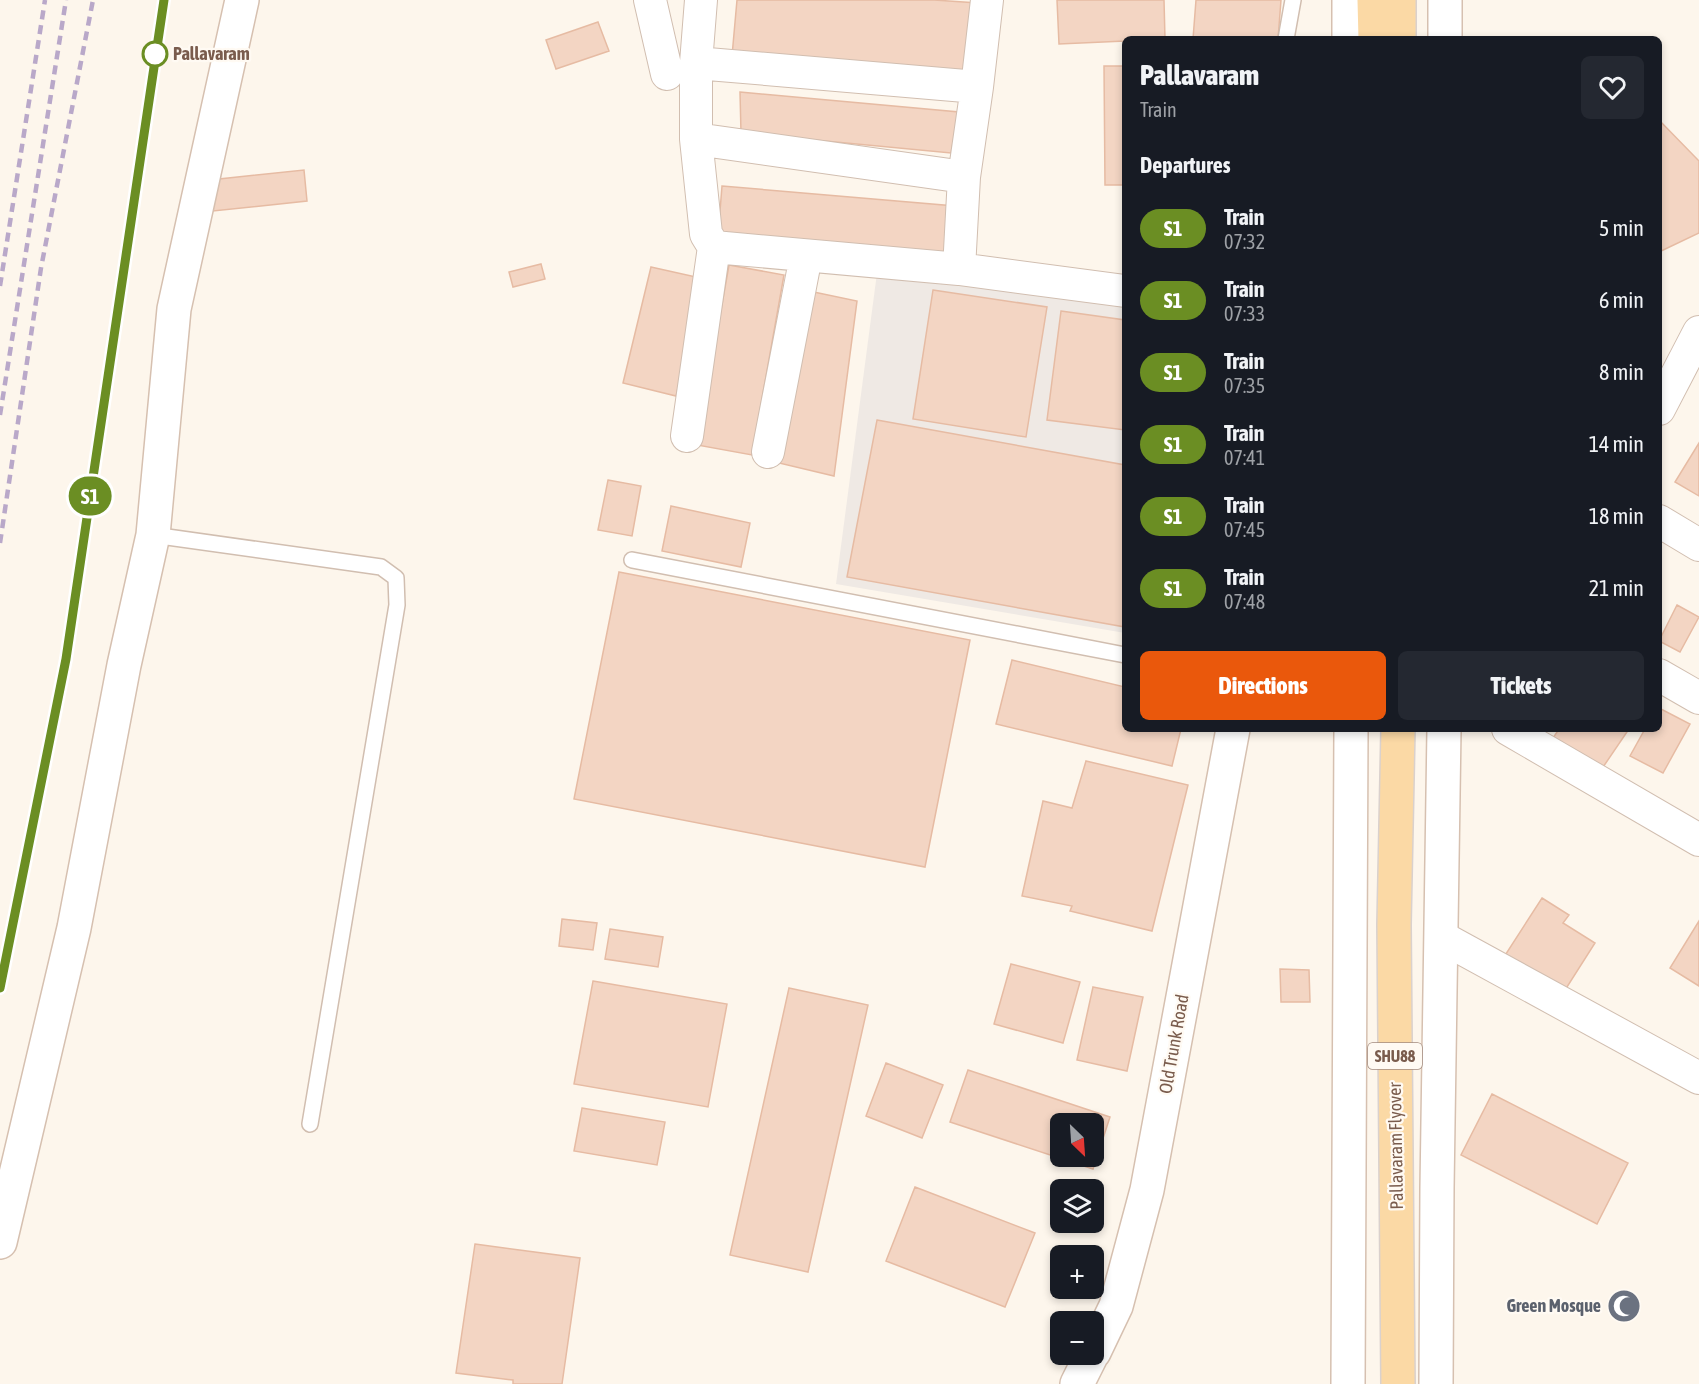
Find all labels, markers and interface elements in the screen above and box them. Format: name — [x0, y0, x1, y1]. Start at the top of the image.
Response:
marker: Pallavaram — [142, 41, 168, 67]
place label: Pallavaram — [173, 43, 250, 64]
button: heart — [1581, 56, 1644, 119]
text: Pallavaram — [1140, 59, 1259, 91]
text: Train — [1140, 98, 1177, 121]
text: Departures — [1140, 152, 1230, 178]
text: Train — [1224, 204, 1264, 230]
text: 5 min — [1599, 215, 1644, 241]
text: S1 — [1164, 216, 1182, 240]
text: 07:32 — [1224, 230, 1265, 253]
text: Train — [1224, 276, 1264, 302]
text: 6 min — [1599, 287, 1644, 313]
text: S1 — [1164, 288, 1182, 312]
text: 07:33 — [1224, 302, 1265, 325]
text: Train — [1224, 348, 1264, 374]
text: 8 min — [1599, 359, 1644, 385]
text: S1 — [1164, 360, 1182, 384]
text: 07:35 — [1224, 374, 1265, 397]
text: Train — [1224, 420, 1264, 446]
text: 14 min — [1589, 431, 1644, 457]
text: S1 — [1164, 432, 1182, 456]
text: 07:41 — [1224, 446, 1265, 469]
line badge: S1 — [63, 476, 117, 516]
text: S1 — [81, 484, 99, 508]
text: Train — [1224, 492, 1264, 518]
text: 18 min — [1589, 503, 1644, 529]
text: S1 — [1164, 504, 1182, 528]
text: 07:45 — [1224, 518, 1265, 541]
text: Train — [1224, 564, 1264, 590]
text: 21 min — [1589, 575, 1644, 601]
text: S1 — [1164, 576, 1182, 600]
text: 07:48 — [1224, 590, 1265, 613]
button: Directions — [1140, 651, 1386, 720]
button: Tickets — [1398, 651, 1644, 720]
street label: Old Trunk Road — [1154, 993, 1193, 1095]
road number: SHU88 — [1368, 1043, 1422, 1069]
street label: Pallavaram Flyover — [1384, 1082, 1407, 1210]
north arrow — [1050, 1113, 1104, 1167]
map controls — [1050, 1113, 1104, 1365]
button: layers — [1050, 1179, 1104, 1233]
button: + — [1050, 1245, 1104, 1299]
mosque icon: Green Mosque — [1606, 1288, 1642, 1324]
place label: Green Mosque — [1506, 1295, 1601, 1316]
button: − — [1050, 1311, 1104, 1365]

